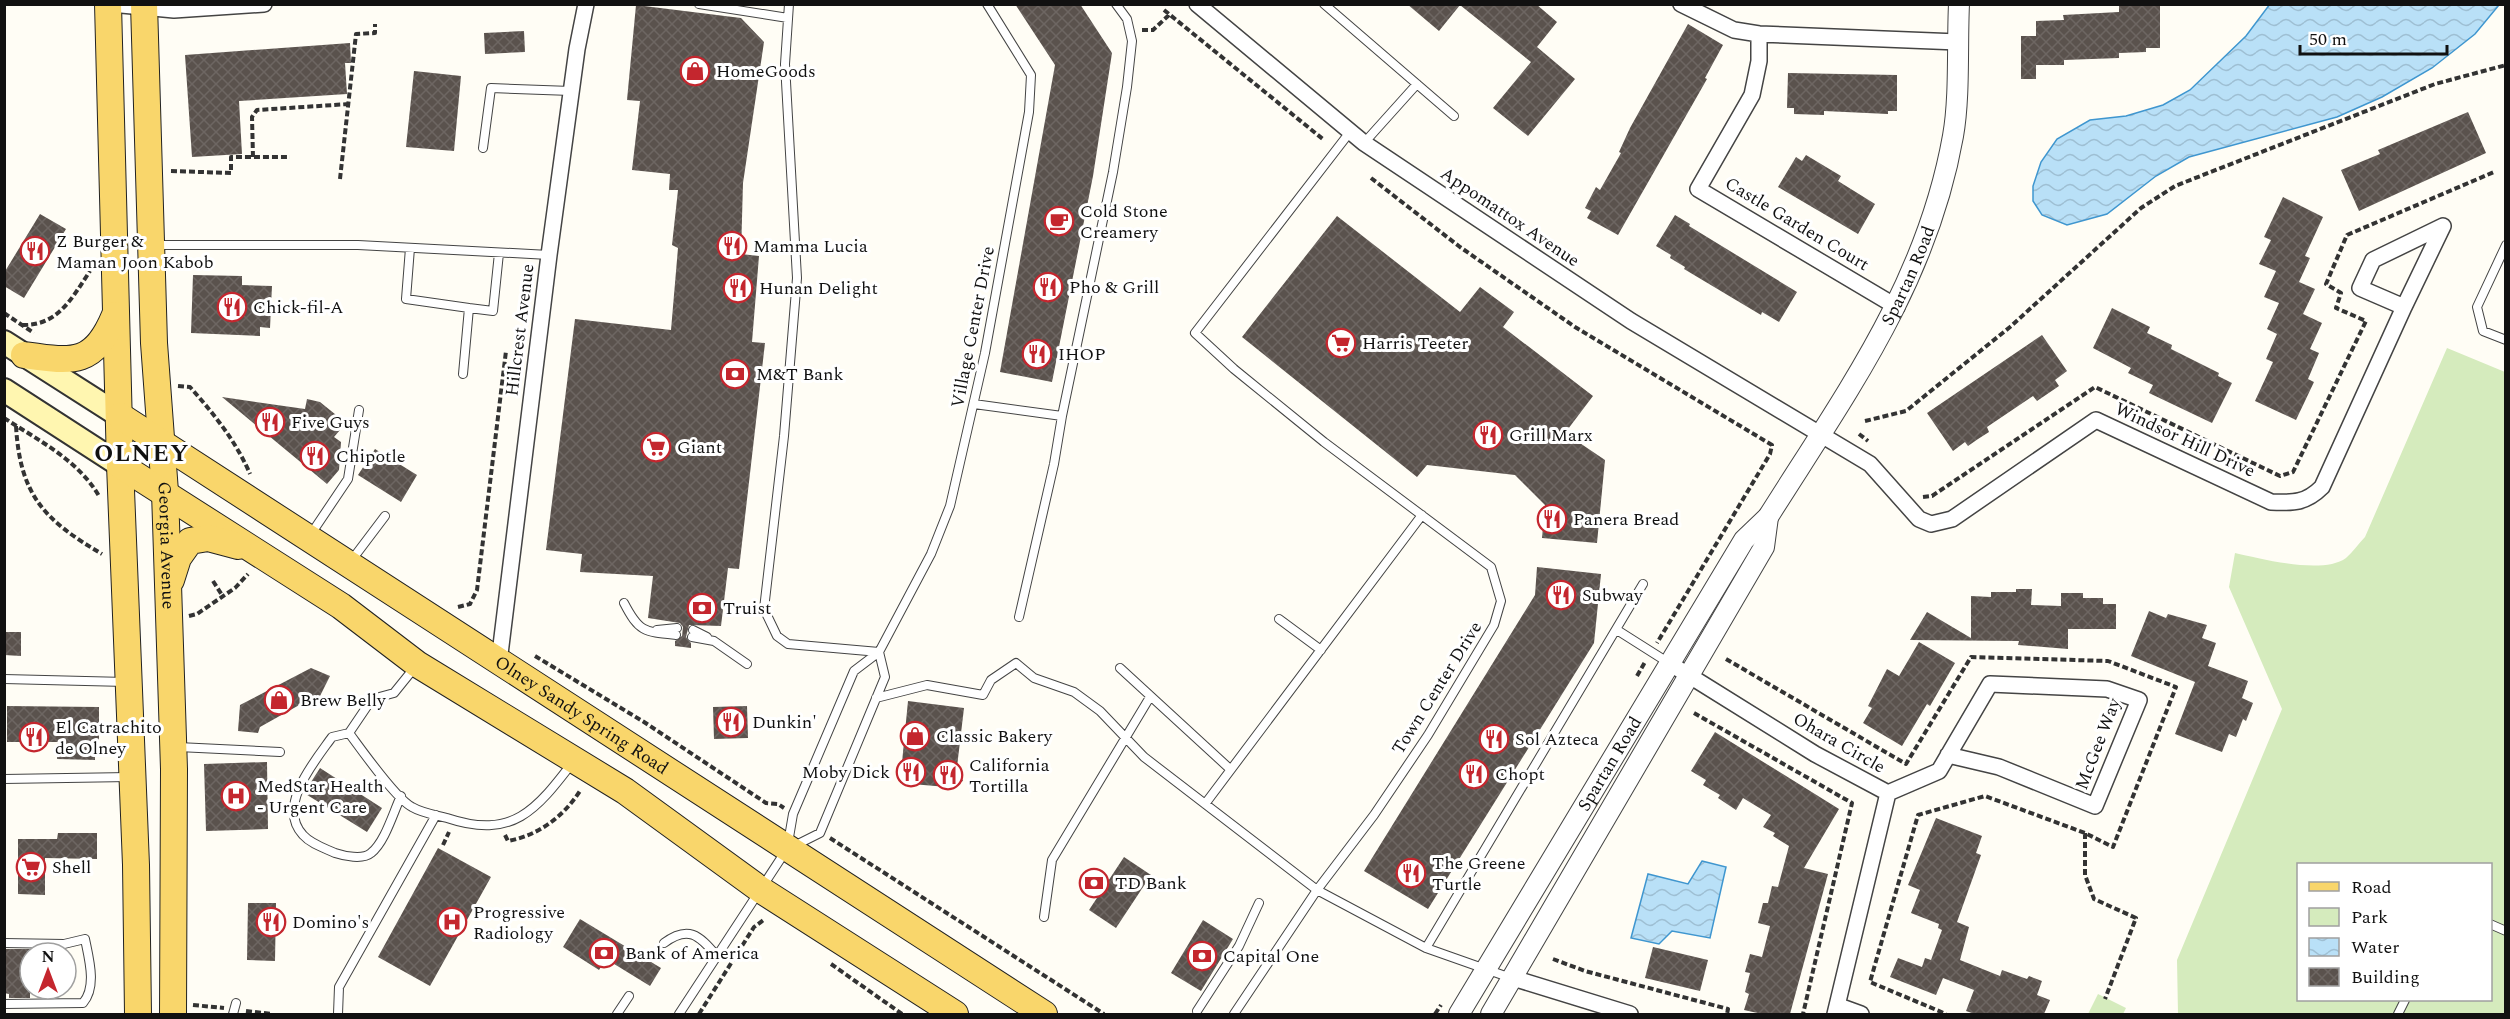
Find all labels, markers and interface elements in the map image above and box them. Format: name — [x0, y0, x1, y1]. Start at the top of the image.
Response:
scale bar — [2300, 18, 2447, 56]
text: 50 m — [2309, 26, 2347, 53]
shop icon: HomeGoods — [679, 55, 711, 87]
place label: HomeGoods — [716, 58, 816, 85]
street label: Appomattox Avenue — [1435, 160, 1585, 274]
street label: Castle Garden Court — [1720, 170, 1874, 278]
place label: Cold Stone Creamery — [1080, 198, 1168, 246]
cafe icon: Cold Stone Creamery — [1043, 205, 1075, 237]
street label: Spartan Road — [1874, 222, 1942, 330]
place label: Z Burger & Maman Joon Kabob — [56, 228, 214, 276]
restaurant icon: Mamma Lucia — [716, 230, 748, 262]
place label: Mamma Lucia — [753, 233, 868, 260]
restaurant icon: Z Burger & Maman Joon Kabob — [19, 235, 51, 267]
street label: Village Center Drive — [944, 244, 1002, 410]
street label: Hillcrest Avenue — [498, 262, 542, 398]
restaurant icon: Pho & Grill — [1032, 271, 1064, 303]
restaurant icon: Hunan Delight — [722, 272, 754, 304]
place label: Pho & Grill — [1069, 274, 1159, 301]
place label: Hunan Delight — [759, 275, 878, 302]
restaurant icon: Chick-fil-A — [216, 291, 248, 323]
place label: Chick-fil-A — [253, 294, 344, 321]
supermarket icon: Harris Teeter — [1325, 327, 1357, 359]
place label: Harris Teeter — [1362, 330, 1468, 357]
restaurant icon: IHOP — [1021, 338, 1053, 370]
place label: IHOP — [1058, 341, 1106, 368]
bank icon: M&T Bank — [719, 358, 751, 390]
place label: M&T Bank — [756, 361, 844, 388]
street label: Windsor Hill Drive — [2110, 396, 2260, 484]
restaurant icon: Five Guys — [254, 406, 286, 438]
place label: Five Guys — [291, 409, 370, 436]
restaurant icon: Grill Marx — [1472, 419, 1504, 451]
place label: Grill Marx — [1509, 422, 1593, 449]
supermarket icon: Giant — [640, 431, 672, 463]
place label: Giant — [677, 434, 722, 461]
district label: OLNEY — [94, 436, 190, 472]
restaurant icon: Chipotle — [299, 440, 331, 472]
place label: Chipotle — [336, 443, 405, 470]
street label: Georgia Avenue — [151, 481, 182, 610]
restaurant icon: Panera Bread — [1536, 503, 1568, 535]
place label: Panera Bread — [1573, 506, 1679, 533]
restaurant icon: Subway — [1545, 579, 1577, 611]
place label: Subway — [1582, 582, 1644, 609]
bank icon: Truist — [686, 592, 718, 624]
place label: Truist — [723, 595, 771, 622]
street label: Town Center Drive — [1385, 616, 1489, 760]
street label: Olney Sandy Spring Road — [489, 648, 674, 781]
shop icon: Brew Belly — [263, 684, 295, 716]
place label: Brew Belly — [300, 687, 387, 714]
street label: McGee Way — [2068, 693, 2128, 794]
restaurant icon: Dunkin' — [715, 706, 747, 738]
street label: Ohara Circle — [1788, 706, 1890, 780]
place label: Dunkin' — [752, 709, 817, 736]
street label: Spartan Road — [1570, 711, 1648, 816]
place label: El Catrachito de Olney — [55, 714, 162, 762]
shop icon: Classic Bakery — [899, 720, 931, 752]
restaurant icon: El Catrachito de Olney — [18, 721, 50, 753]
place label: Classic Bakery — [936, 723, 1053, 750]
restaurant icon: Sol Azteca — [1478, 723, 1510, 755]
place label: Sol Azteca — [1515, 726, 1599, 753]
place label: California Tortilla — [969, 752, 1050, 800]
restaurant icon: Moby Dick — [895, 756, 927, 788]
restaurant icon: Chopt — [1458, 758, 1490, 790]
place label: Moby Dick — [802, 759, 890, 786]
restaurant icon: California Tortilla — [932, 759, 964, 791]
place label: Chopt — [1495, 761, 1545, 788]
place label: MedStar Health - Urgent Care — [257, 773, 384, 821]
hospital icon: MedStar Health - Urgent Care — [220, 780, 252, 812]
place label: The Greene Turtle — [1432, 850, 1525, 898]
supermarket icon: Shell — [15, 851, 47, 883]
place label: Shell — [52, 854, 91, 881]
restaurant icon: The Greene Turtle — [1395, 857, 1427, 889]
legend — [2297, 863, 2492, 1001]
bank icon: TD Bank — [1078, 867, 1110, 899]
place label: TD Bank — [1115, 870, 1187, 897]
text: Road — [2351, 874, 2392, 901]
place label: Progressive Radiology — [473, 899, 565, 947]
text: Park — [2351, 904, 2388, 931]
restaurant icon: Domino's — [255, 906, 287, 938]
hospital icon: Progressive Radiology — [436, 906, 468, 938]
place label: Domino's — [292, 909, 369, 936]
text: Water — [2351, 934, 2399, 961]
bank icon: Bank of America — [588, 937, 620, 969]
place label: Bank of America — [625, 940, 759, 967]
bank icon: Capital One — [1186, 940, 1218, 972]
north arrow — [18, 941, 78, 1001]
place label: Capital One — [1223, 943, 1319, 970]
text: N — [41, 945, 55, 969]
text: Building — [2351, 964, 2420, 991]

